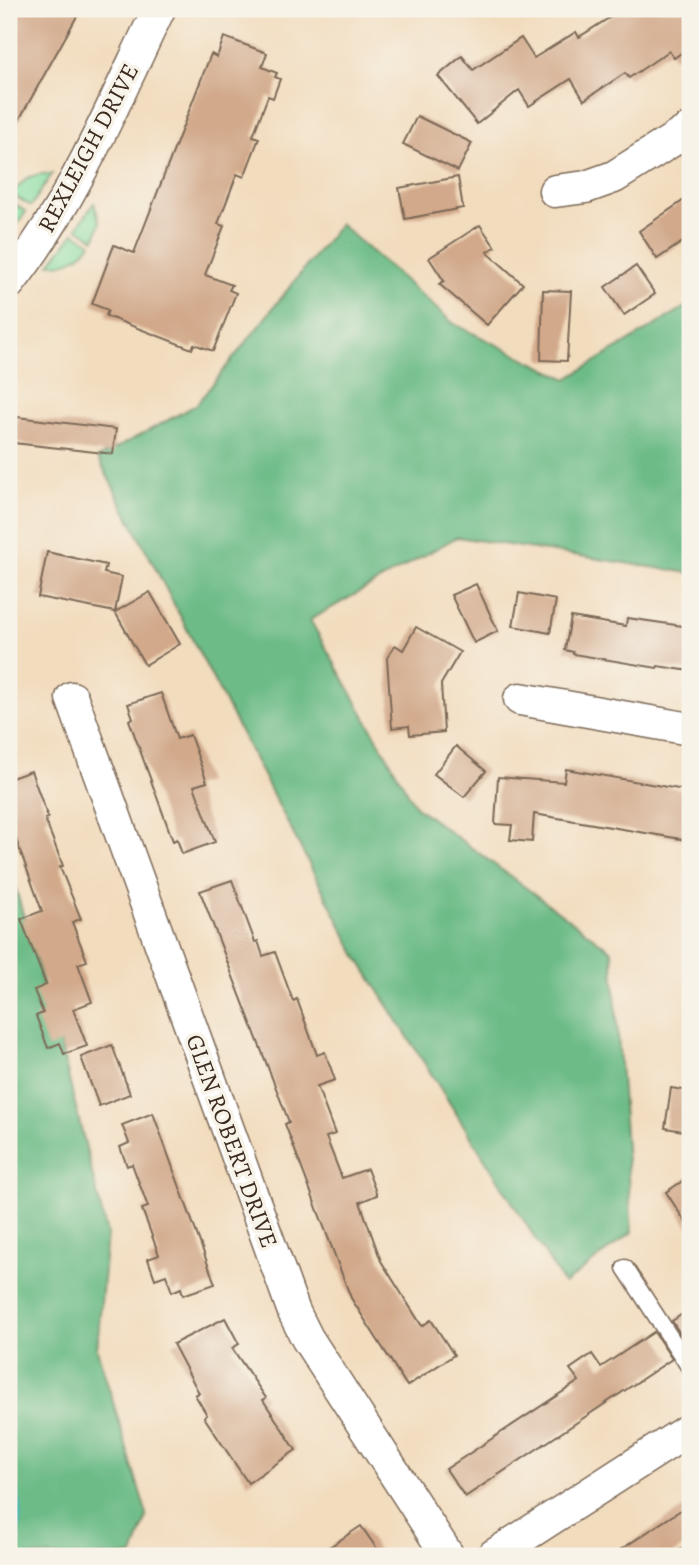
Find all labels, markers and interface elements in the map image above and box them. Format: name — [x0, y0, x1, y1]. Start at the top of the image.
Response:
street label: REXLEIGH DRIVE — [30, 58, 146, 238]
street label: GLEN ROBERT DRIVE — [178, 1030, 286, 1252]

